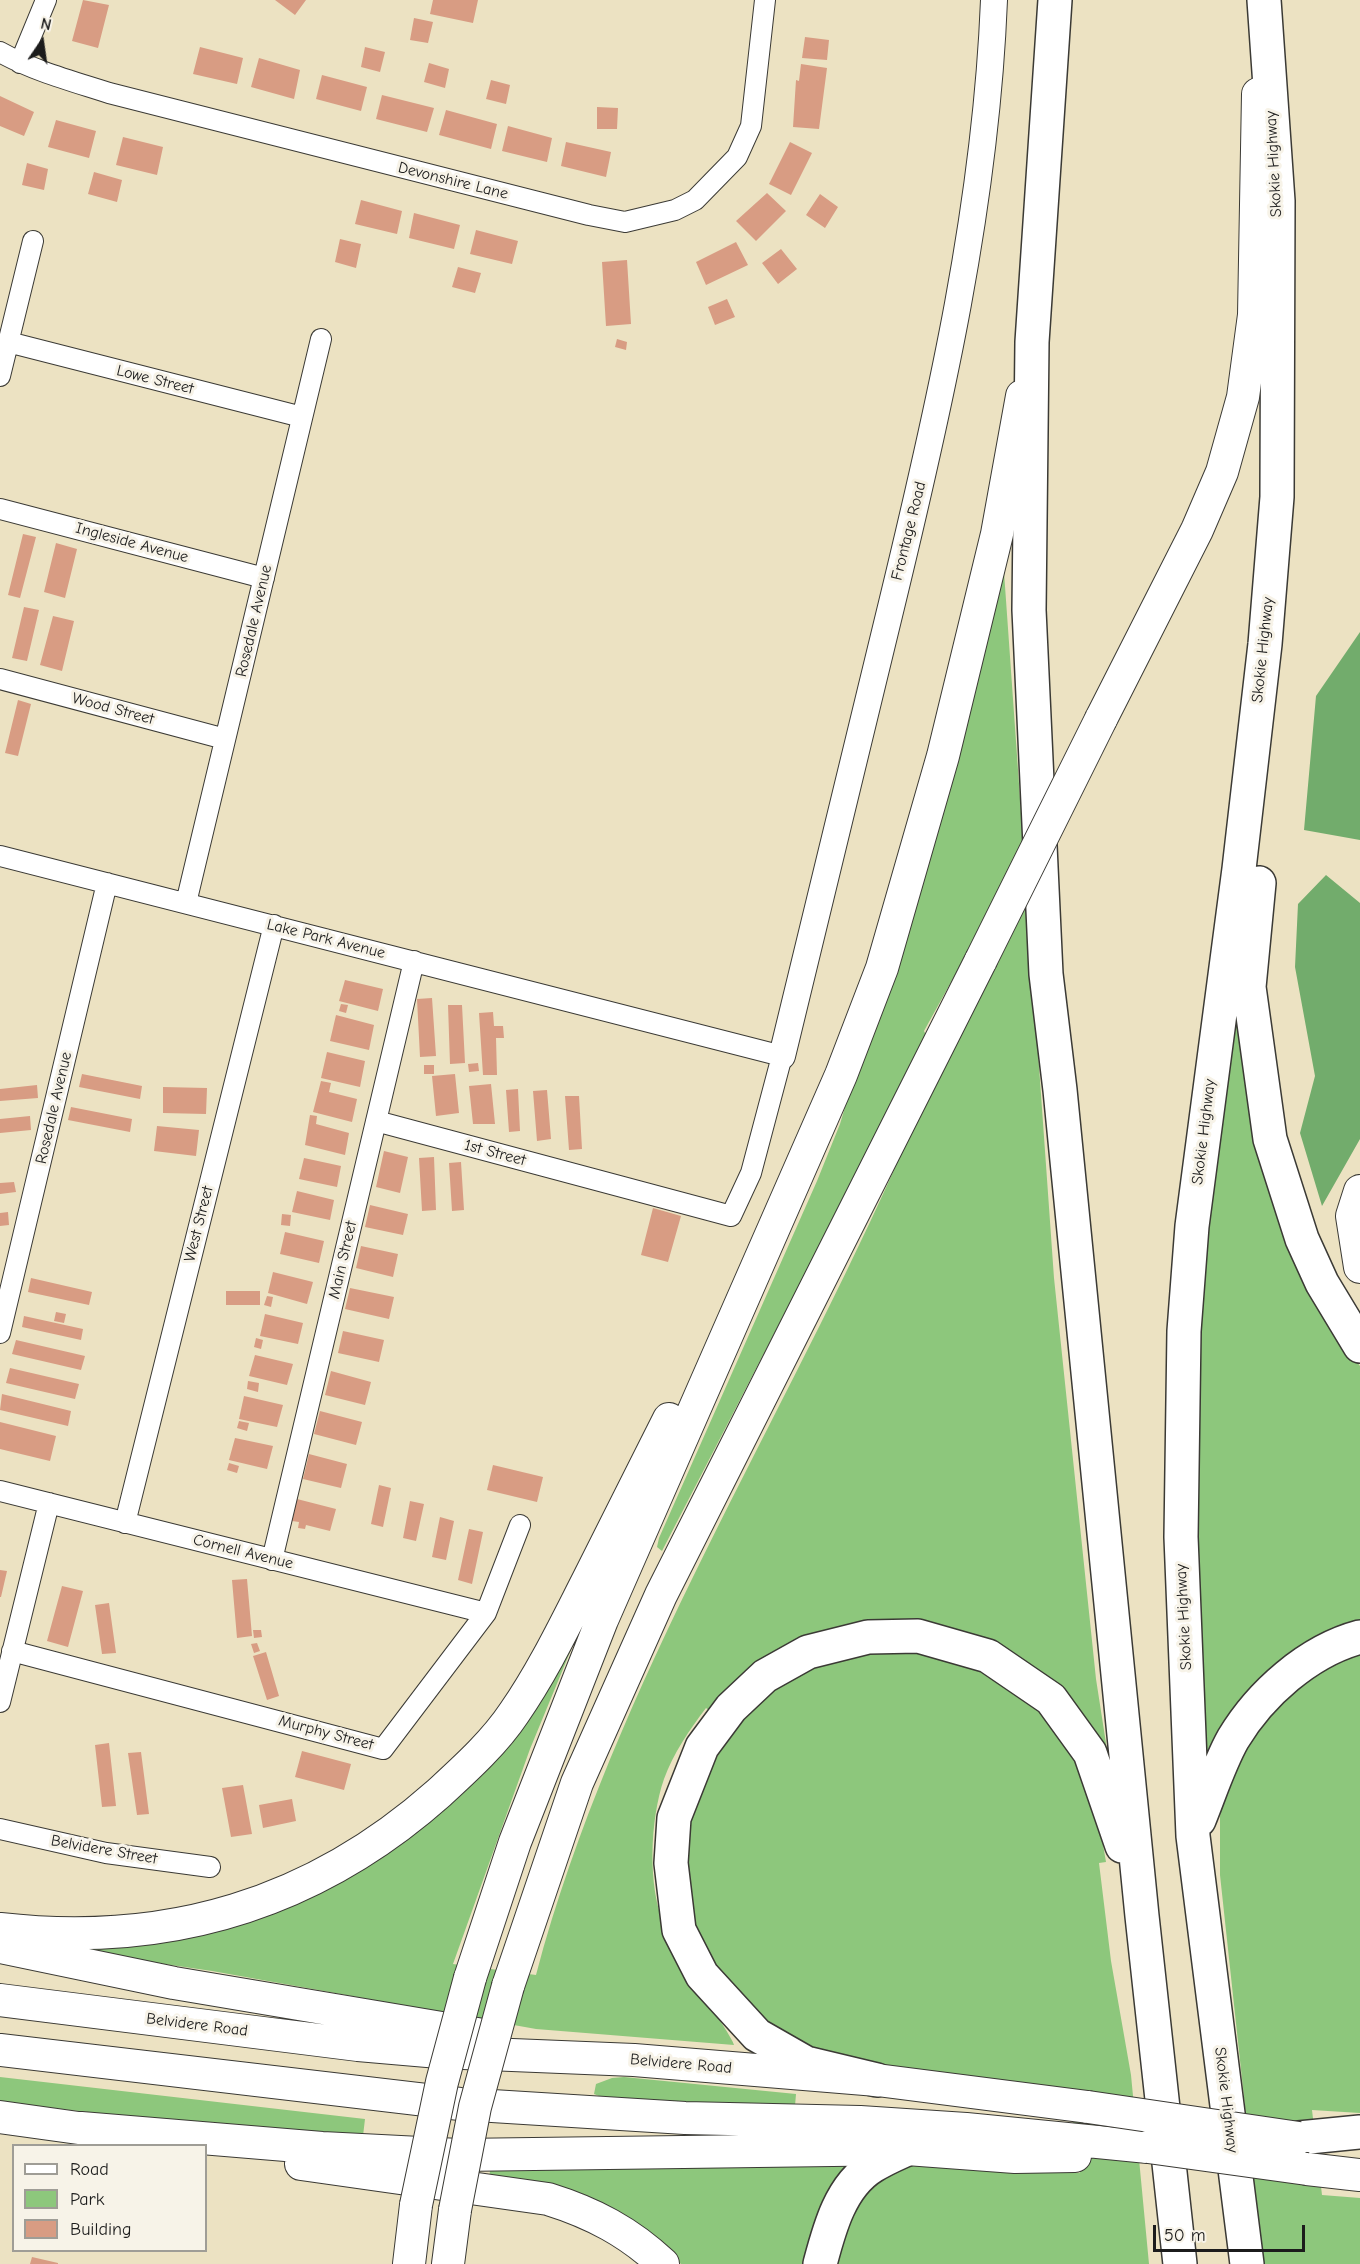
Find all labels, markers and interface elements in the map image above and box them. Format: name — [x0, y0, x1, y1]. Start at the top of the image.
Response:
north arrow — [12, 12, 72, 72]
text: N — [39, 15, 53, 34]
street label: Skokie Highway — [1262, 110, 1286, 218]
street label: Devonshire Lane — [396, 158, 510, 204]
street label: Lowe Street — [114, 361, 196, 399]
street label: Frontage Road — [887, 479, 931, 583]
street label: Ingleside Avenue — [74, 519, 190, 567]
street label: Rosedale Avenue — [232, 563, 276, 679]
street label: Skokie Highway — [1248, 596, 1278, 704]
street label: Wood Street — [70, 689, 156, 729]
street label: Lake Park Avenue — [265, 915, 387, 963]
street label: Rosedale Avenue — [32, 1050, 76, 1166]
street label: Skokie Highway — [1188, 1078, 1220, 1186]
street label: 1st Street — [462, 1136, 528, 1170]
street label: West Street — [180, 1184, 218, 1264]
street label: Main Street — [325, 1219, 361, 1301]
street label: Cornell Avenue — [191, 1530, 295, 1574]
street label: Skokie Highway — [1172, 1563, 1196, 1671]
street label: Murphy Street — [276, 1711, 376, 1755]
street label: Belvidere Street — [49, 1831, 159, 1869]
street label: Belvidere Road — [145, 2009, 249, 2041]
street label: Skokie Highway — [1210, 2046, 1242, 2154]
street label: Belvidere Road — [629, 2050, 733, 2078]
legend — [12, 2144, 207, 2252]
text: Road — [70, 2159, 109, 2180]
text: Park — [70, 2189, 104, 2210]
scale bar — [1156, 2213, 1308, 2251]
text: Building — [70, 2219, 132, 2240]
text: 50 m — [1164, 2225, 1206, 2246]

